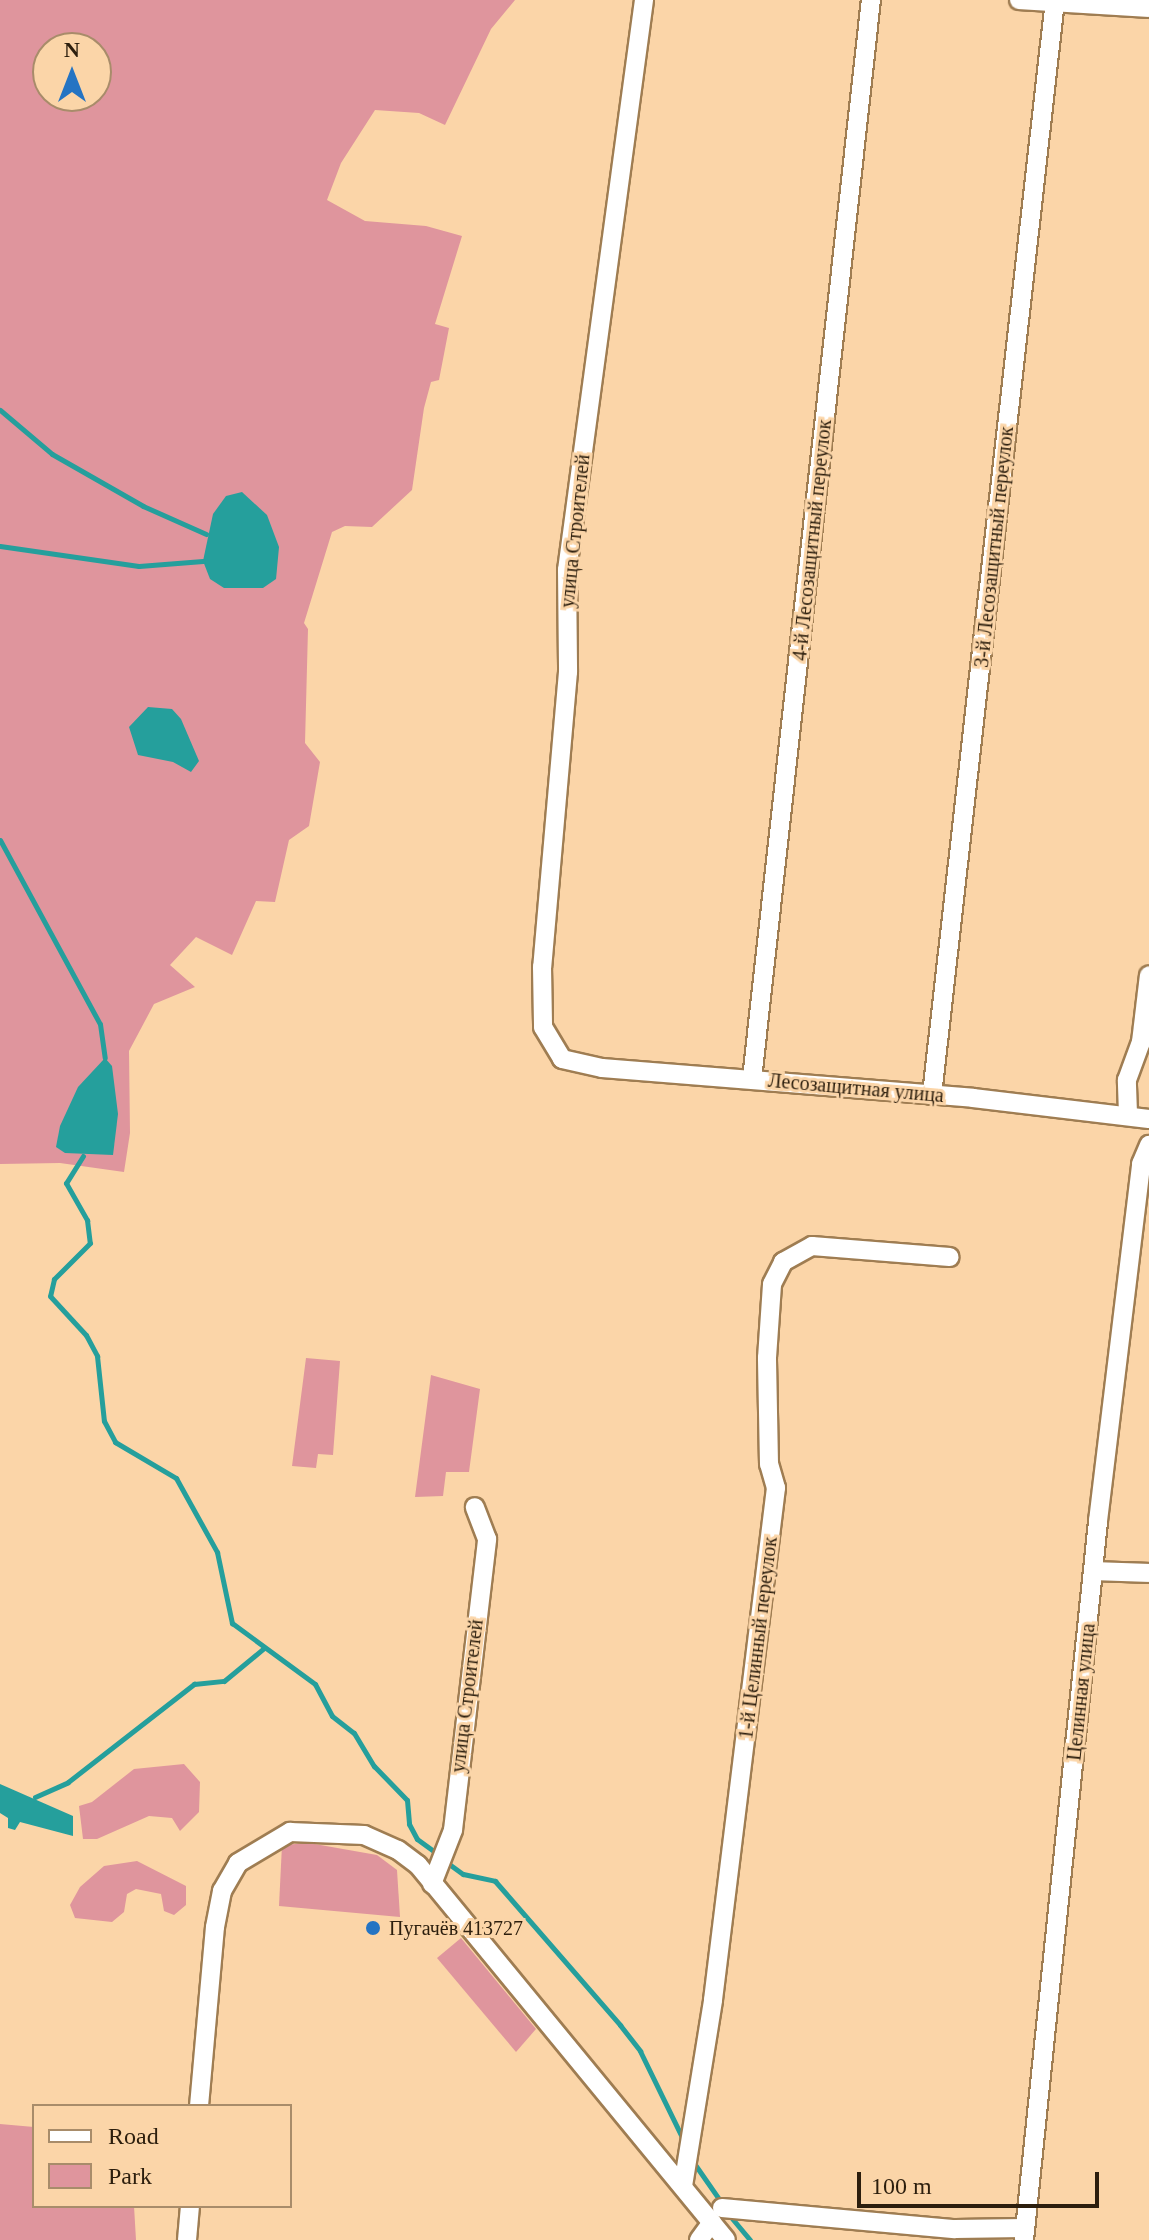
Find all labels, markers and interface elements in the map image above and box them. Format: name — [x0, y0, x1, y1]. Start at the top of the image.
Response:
north arrow — [32, 32, 112, 112]
text: N — [64, 37, 80, 62]
street label: 4-й Лесозащитный переулок — [787, 418, 837, 662]
street label: 3-й Лесозащитный переулок — [969, 425, 1019, 669]
street label: улица Строителей — [555, 453, 595, 609]
street label: Лесозащитная улица — [767, 1068, 945, 1108]
street label: 1-й Целинный переулок — [734, 1535, 782, 1741]
street label: улица Строителей — [446, 1618, 488, 1774]
street label: Целинная улица — [1062, 1622, 1100, 1762]
place label: Пугачёв 413727 — [389, 1916, 523, 1940]
marker: Пугачёв 413727 — [364, 1919, 382, 1937]
legend — [32, 2104, 292, 2208]
text: Road — [108, 2123, 159, 2149]
scale bar — [861, 2156, 1103, 2206]
text: Park — [108, 2163, 152, 2189]
text: 100 m — [871, 2173, 932, 2199]

